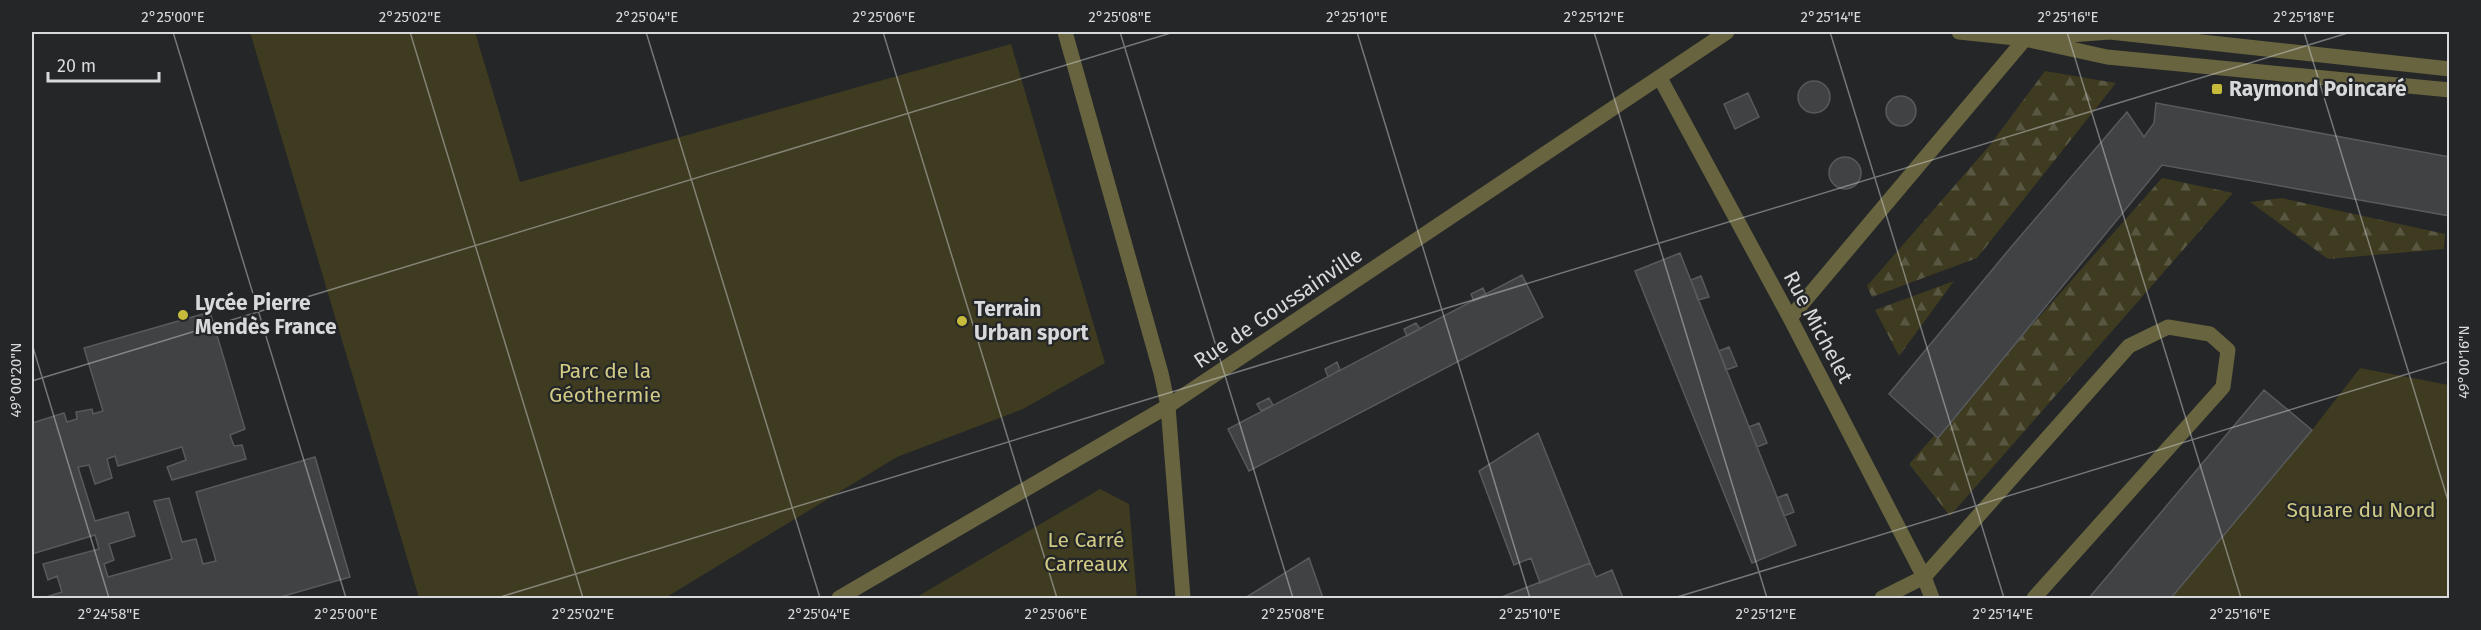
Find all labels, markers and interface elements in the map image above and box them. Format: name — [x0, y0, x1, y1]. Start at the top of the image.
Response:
text: 2°25'00"E — [141, 8, 205, 26]
text: 2°25'02"E — [379, 8, 441, 26]
text: 2°25'04"E — [616, 8, 678, 26]
text: 2°25'06"E — [853, 8, 915, 26]
text: 2°25'08"E — [1088, 8, 1152, 26]
text: 2°25'10"E — [1326, 8, 1388, 26]
text: 2°25'12"E — [1564, 8, 1624, 26]
text: 2°25'14"E — [1801, 8, 1861, 26]
text: 2°25'16"E — [2037, 8, 2099, 26]
text: 2°25'18"E — [2273, 8, 2335, 26]
scale bar — [48, 45, 159, 83]
text: 20 m — [57, 55, 96, 77]
place label: Raymond Poincaré — [2229, 76, 2407, 102]
marker: Raymond Poincaré — [2210, 82, 2224, 96]
street label: Rue de Goussainville — [1189, 242, 1367, 374]
street label: Rue Michelet — [1778, 267, 1859, 388]
place label: Lycée Pierre Mendès France — [195, 290, 337, 340]
place label: Terrain Urban sport — [974, 296, 1089, 346]
marker: Lycée Pierre Mendès France — [176, 308, 190, 322]
marker: Terrain Urban sport — [955, 314, 969, 328]
text: 49°00'16"N — [2455, 325, 2473, 399]
text: 49°00'20"N — [7, 342, 25, 418]
park label: Parc de la Géothermie — [549, 358, 661, 408]
park label: Square du Nord — [2286, 497, 2436, 523]
park label: Le Carré Carreaux — [1044, 527, 1129, 577]
text: 2°24'58"E — [78, 605, 140, 623]
text: 2°25'00"E — [314, 605, 378, 623]
text: 2°25'02"E — [552, 605, 614, 623]
text: 2°25'04"E — [788, 605, 850, 623]
text: 2°25'06"E — [1025, 605, 1087, 623]
text: 2°25'08"E — [1261, 605, 1325, 623]
text: 2°25'10"E — [1499, 605, 1561, 623]
text: 2°25'12"E — [1736, 605, 1796, 623]
text: 2°25'14"E — [1973, 605, 2033, 623]
text: 2°25'16"E — [2209, 605, 2271, 623]

